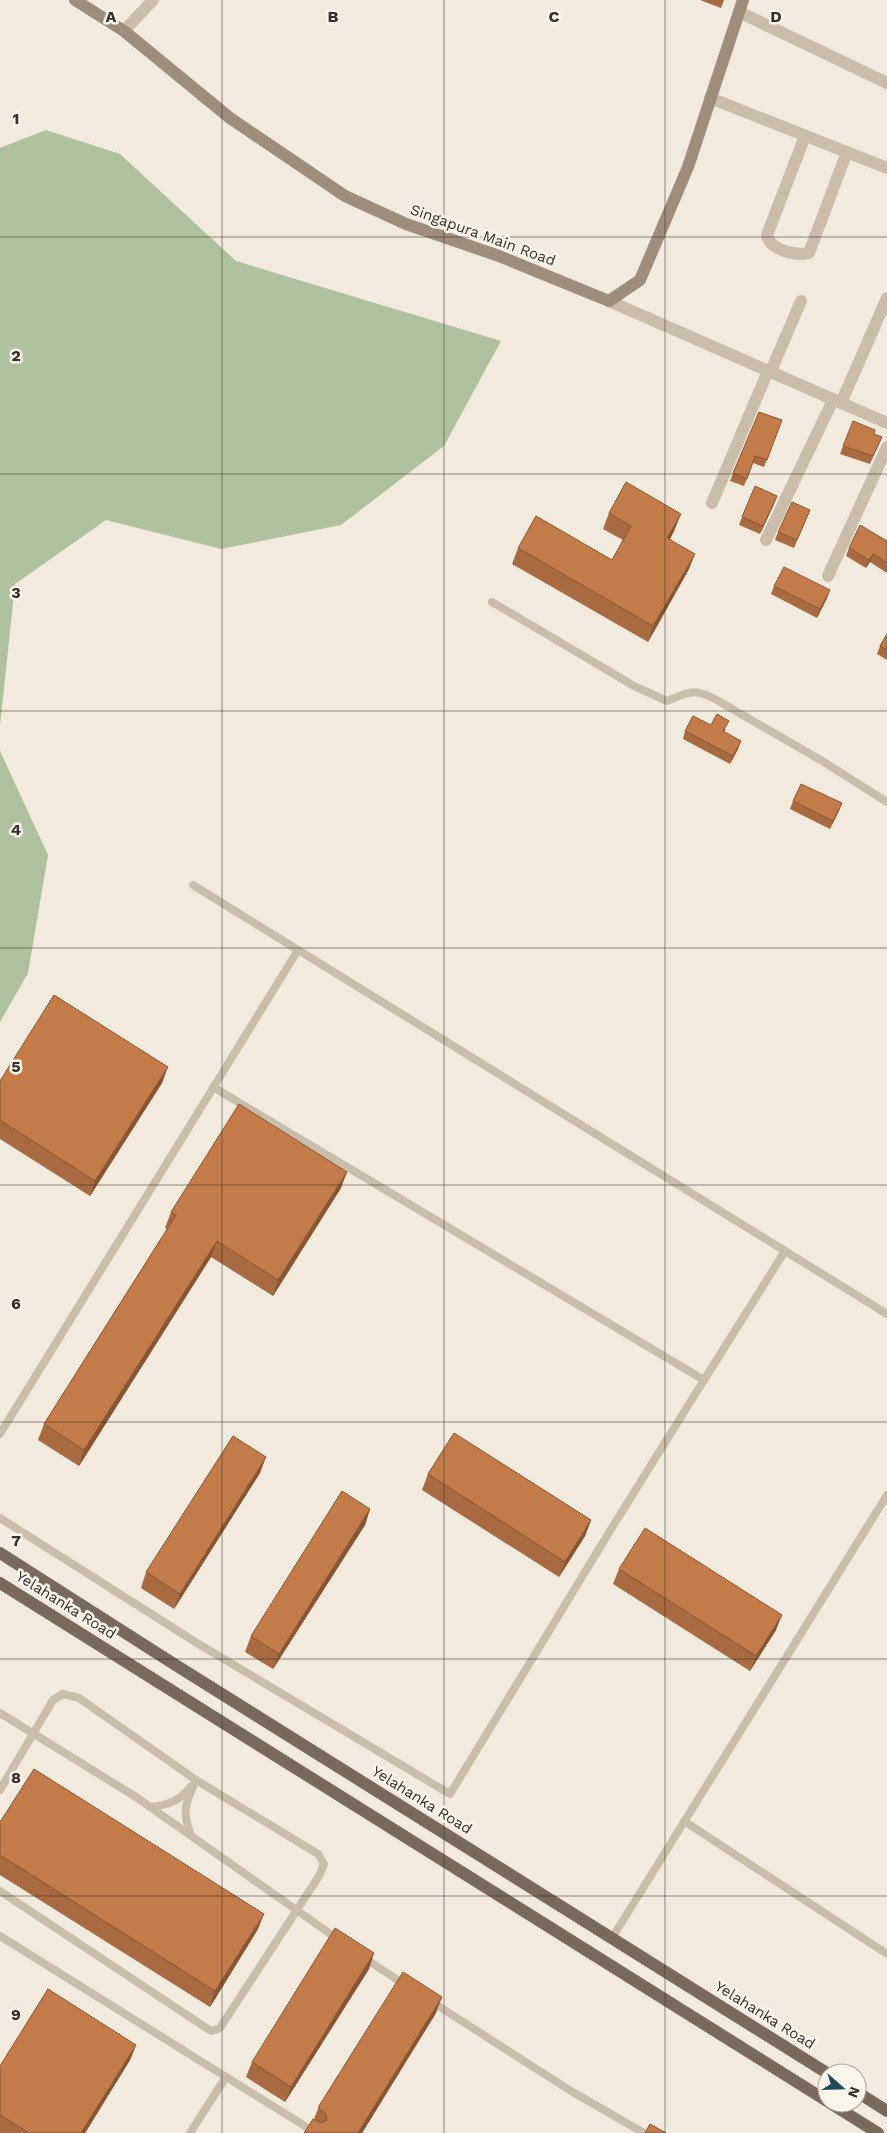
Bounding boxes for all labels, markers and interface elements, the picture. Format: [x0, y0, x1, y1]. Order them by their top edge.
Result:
text: A [106, 7, 117, 26]
text: B [328, 7, 339, 26]
text: C [549, 7, 560, 26]
text: D [770, 7, 782, 26]
text: 1 [13, 109, 19, 128]
street label: Singapura Main Road [408, 200, 558, 270]
text: 2 [11, 346, 21, 365]
text: 3 [11, 583, 21, 602]
text: 4 [11, 820, 21, 839]
text: 5 [11, 1057, 21, 1076]
text: 6 [11, 1294, 21, 1313]
text: 7 [11, 1531, 21, 1550]
street label: Yelahanka Road [13, 1567, 119, 1643]
street label: Yelahanka Road [369, 1762, 475, 1838]
text: 8 [11, 1768, 21, 1787]
street label: Yelahanka Road [712, 1977, 818, 2053]
text: 9 [11, 2005, 21, 2024]
north arrow [817, 2063, 867, 2113]
text: N [845, 2085, 864, 2100]

